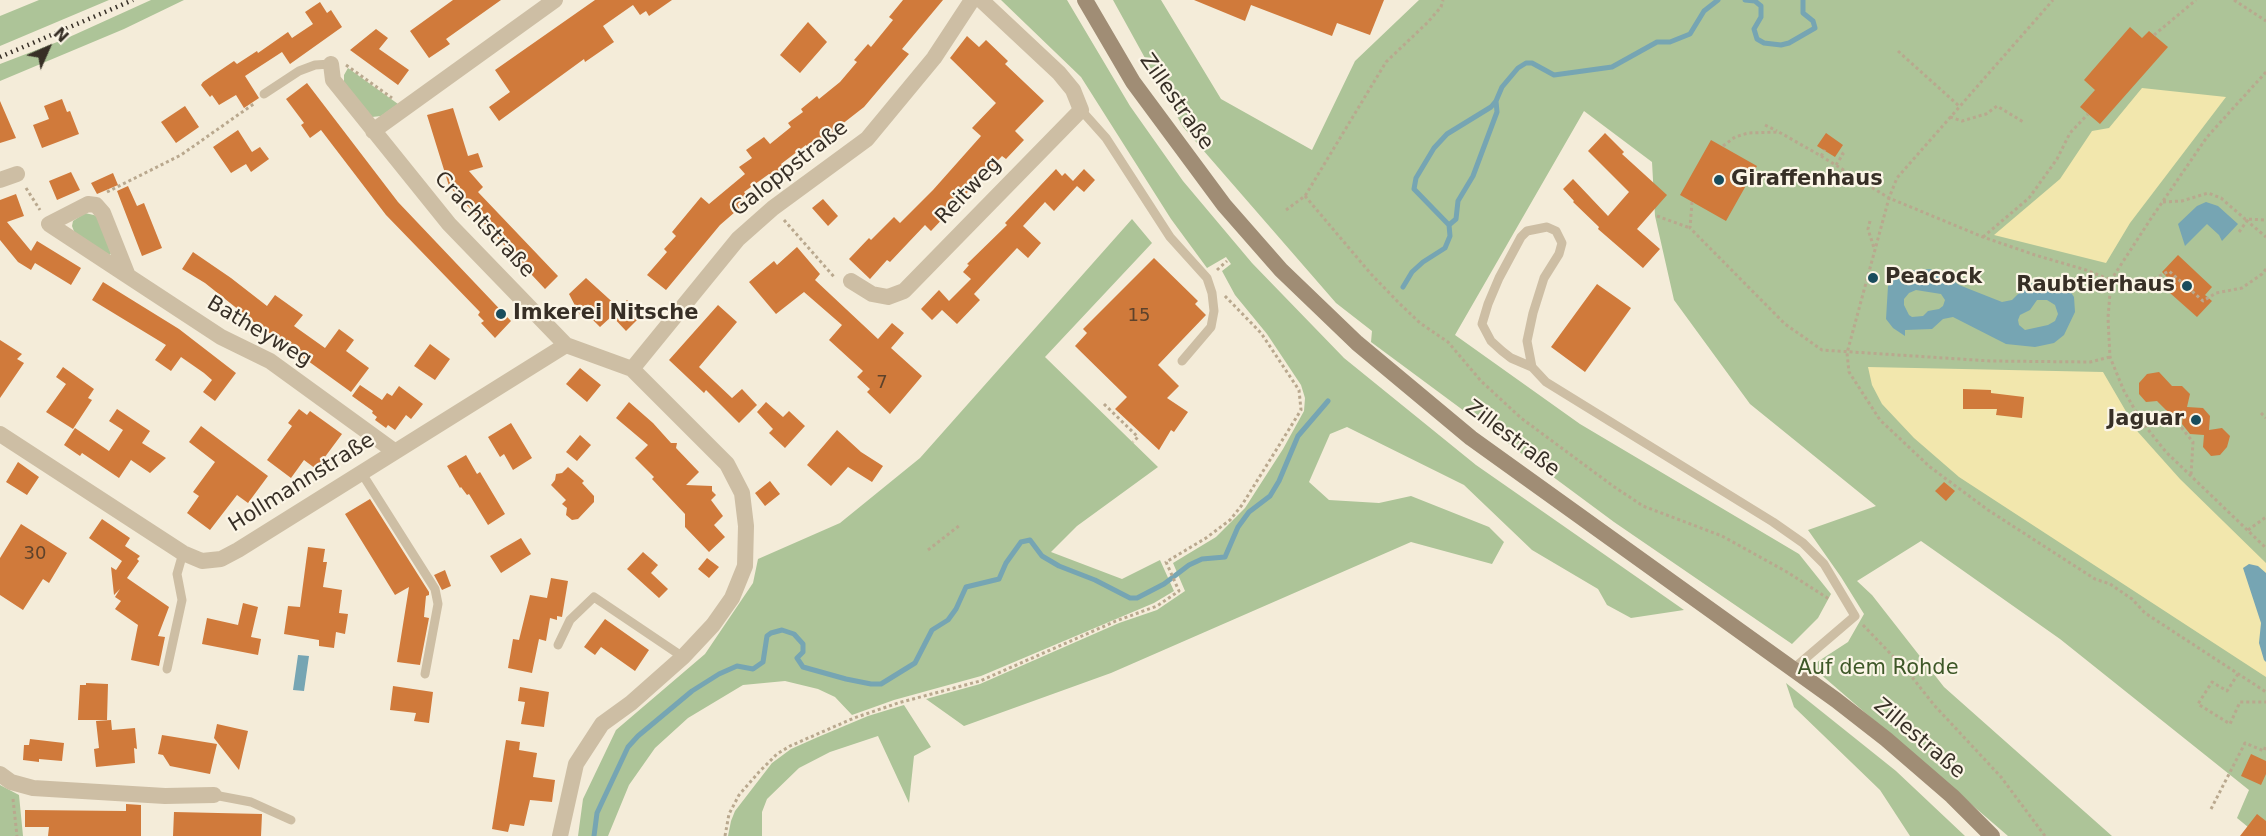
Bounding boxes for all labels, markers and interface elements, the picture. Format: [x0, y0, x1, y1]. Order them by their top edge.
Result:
north arrow [18, 18, 78, 78]
text: N [50, 23, 73, 46]
street label: Zillestraße [1134, 49, 1218, 155]
street label: Galoppstraße [727, 116, 853, 222]
street label: Reitweg [931, 152, 1007, 230]
street label: Crachtstraße [428, 167, 540, 283]
place label: Giraffenhaus [1731, 167, 1883, 193]
marker: Giraffenhaus [1712, 173, 1726, 187]
place label: Peacock [1885, 265, 1982, 291]
marker: Peacock [1866, 271, 1880, 285]
place label: Raubtierhaus [2016, 273, 2175, 299]
marker: Raubtierhaus [2180, 279, 2194, 293]
street label: Batheyweg [202, 291, 316, 373]
place label: Imkerei Nitsche [513, 301, 698, 327]
house number: 15 [1128, 305, 1150, 327]
marker: Imkerei Nitsche [494, 307, 508, 321]
house number: 7 [876, 372, 888, 394]
street label: Zillestraße [1460, 395, 1564, 483]
place label: Jaguar [2108, 407, 2184, 433]
marker: Jaguar [2189, 413, 2203, 427]
street label: Hollmannstraße [224, 428, 380, 538]
house number: 30 [24, 543, 46, 565]
park label: Auf dem Rohde [1797, 656, 1959, 682]
street label: Zillestraße [1868, 693, 1970, 785]

